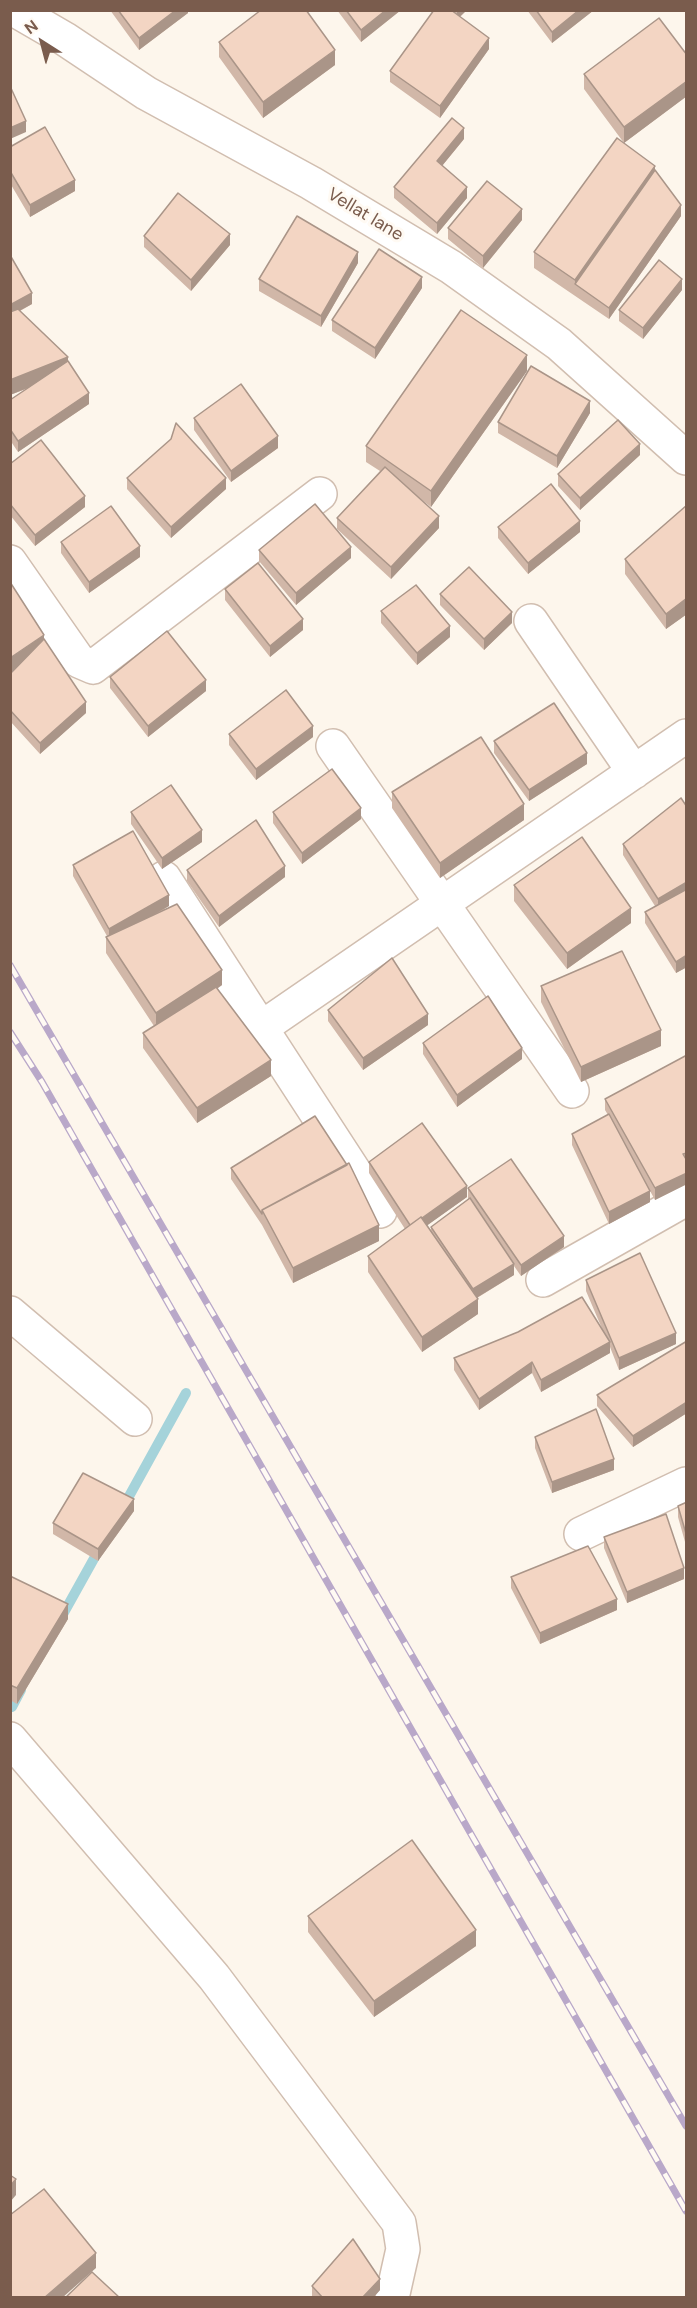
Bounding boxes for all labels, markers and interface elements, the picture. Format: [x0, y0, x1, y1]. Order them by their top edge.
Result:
north arrow [12, 12, 72, 72]
text: N [20, 15, 42, 39]
street label: Vellat lane [323, 184, 407, 246]

